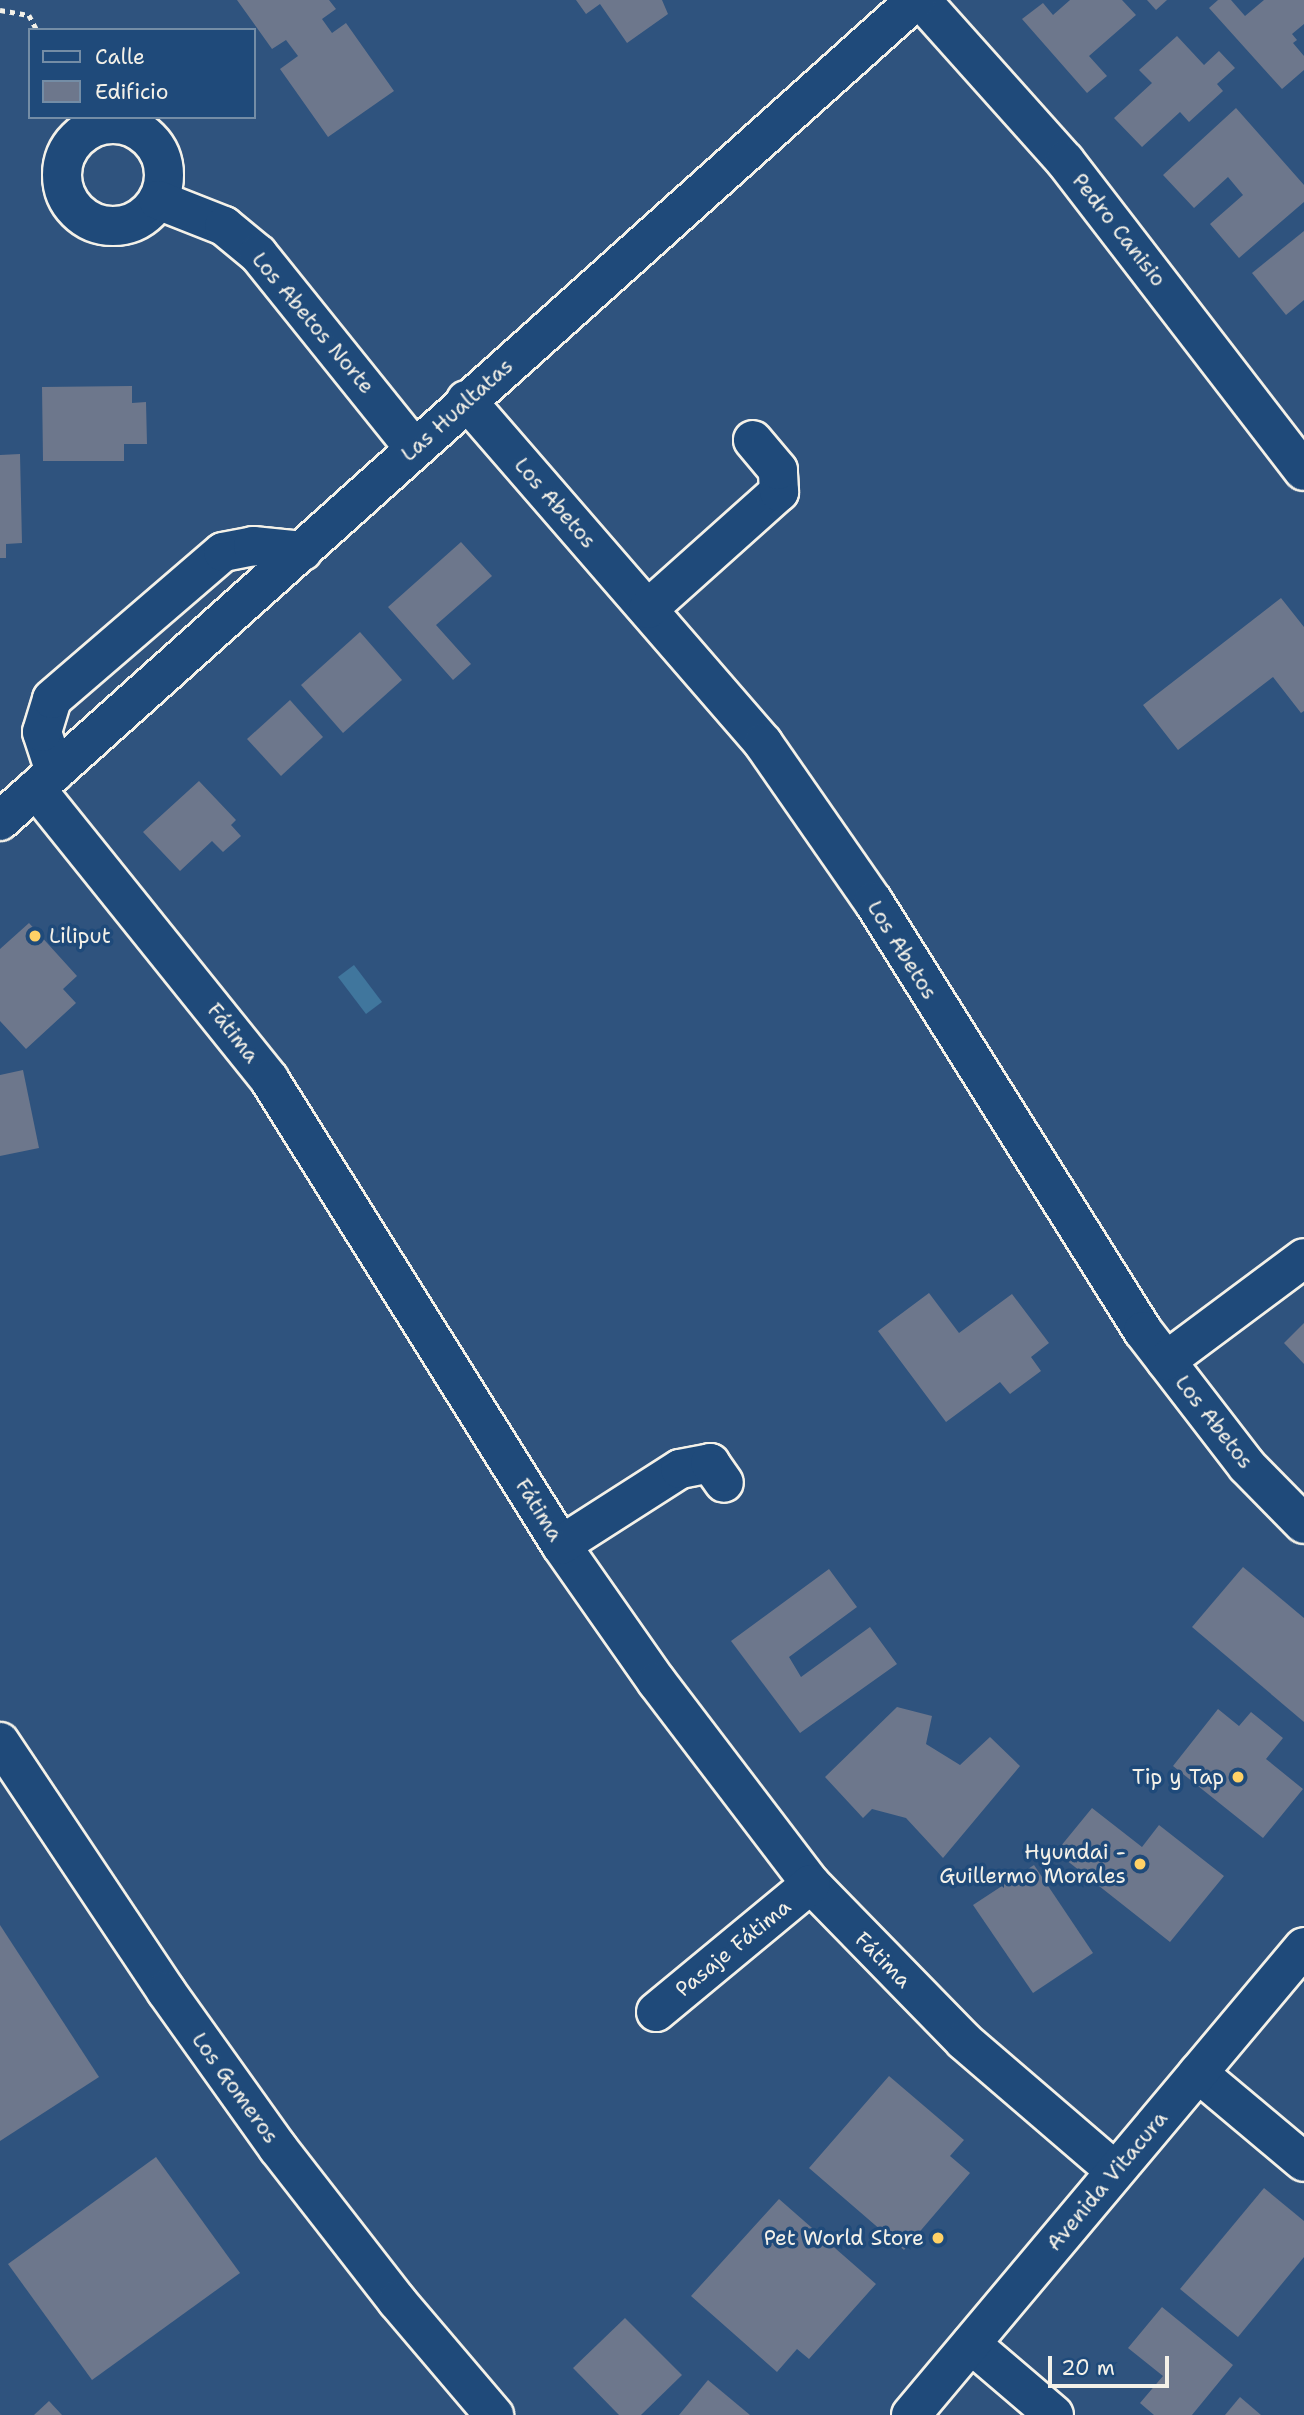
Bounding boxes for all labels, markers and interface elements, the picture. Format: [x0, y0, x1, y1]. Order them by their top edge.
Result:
legend [28, 28, 256, 119]
text: Calle [95, 43, 145, 71]
text: Edificio [95, 78, 168, 106]
street label: Pedro Canisio [1067, 168, 1171, 292]
street label: Los Abetos Norte [247, 247, 379, 399]
street label: Las Hualtatas [396, 353, 518, 467]
street label: Los Abetos [509, 453, 601, 553]
street label: Los Abetos [862, 896, 942, 1004]
place label: Liliput [49, 923, 111, 949]
marker: Liliput [27, 928, 43, 944]
street label: Fátima [202, 998, 264, 1068]
street label: Los Abetos [1170, 1370, 1258, 1474]
street label: Fátima [510, 1474, 568, 1546]
place label: Tip y Tap [1132, 1764, 1224, 1790]
marker: Tip y Tap [1230, 1769, 1246, 1785]
place label: Hyundai - Guillermo Morales [939, 1839, 1126, 1889]
marker: Hyundai - Guillermo Morales [1132, 1856, 1148, 1872]
street label: Pasaje Fátima [670, 1894, 796, 2002]
street label: Fátima [850, 1927, 916, 1993]
street label: Los Gomeros [186, 2028, 284, 2148]
street label: Avenida Vitacura [1041, 2106, 1173, 2256]
place label: Pet World Store [764, 2225, 924, 2251]
marker: Pet World Store [930, 2230, 946, 2246]
scale bar [1052, 2342, 1173, 2386]
text: 20 m [1061, 2354, 1115, 2382]

